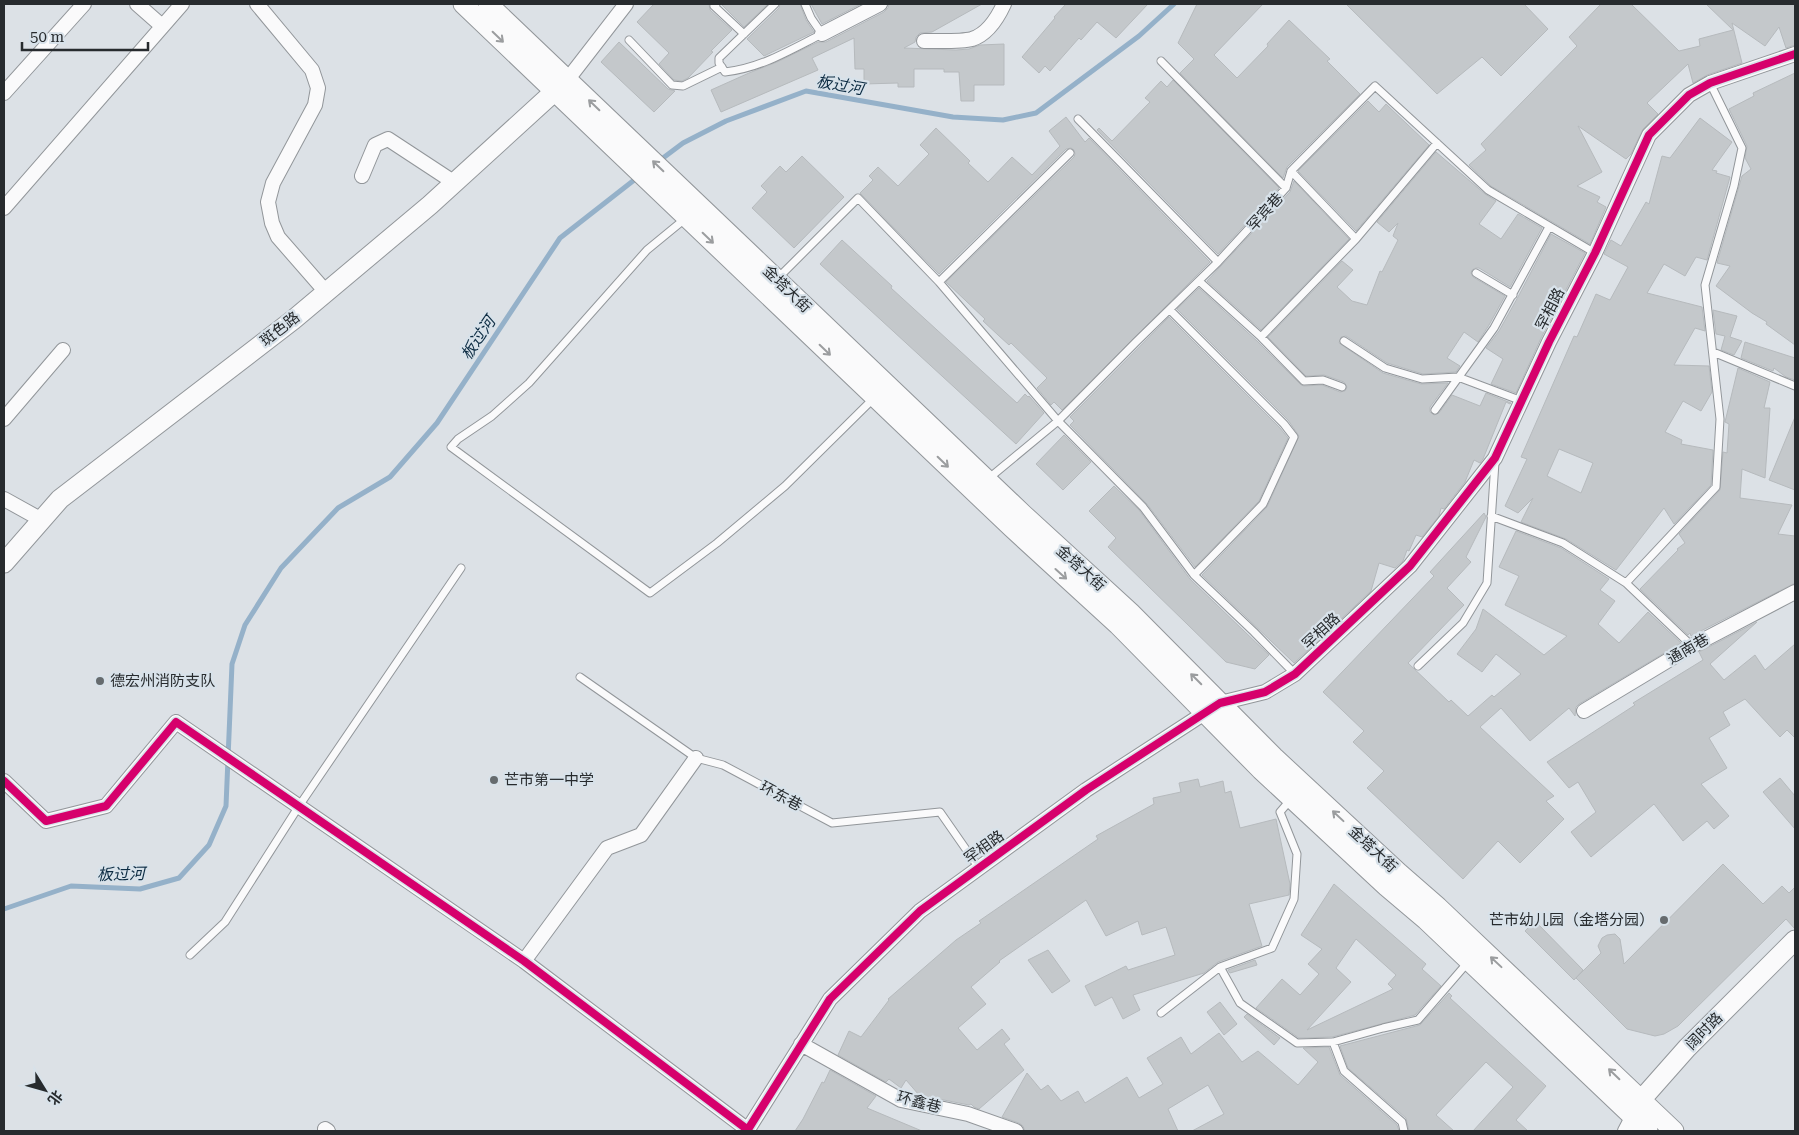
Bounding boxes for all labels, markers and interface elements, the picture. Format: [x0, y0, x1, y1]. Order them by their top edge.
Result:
scale bar [22, 20, 149, 52]
text: 50 m [30, 28, 65, 46]
one-way arrow [492, 31, 504, 43]
water label: 板过河 [815, 71, 868, 99]
one-way arrow [588, 99, 601, 111]
one-way arrow [651, 160, 664, 172]
street label: 罕宾巷 [1243, 189, 1287, 235]
one-way arrow [701, 232, 714, 244]
street label: 金塔大街 [759, 262, 815, 316]
street label: 罕相路 [1532, 285, 1568, 333]
street label: 斑色路 [257, 308, 303, 350]
water label: 板过河 [457, 310, 501, 363]
one-way arrow [819, 344, 832, 356]
one-way arrow [936, 456, 949, 468]
street label: 金塔大街 [1053, 541, 1109, 595]
one-way arrow [1055, 568, 1068, 580]
street label: 罕相路 [1298, 609, 1344, 653]
street label: 通南巷 [1664, 630, 1712, 668]
place label: 德宏州消防支队 [110, 672, 215, 690]
one-way arrow [1190, 673, 1202, 685]
marker: 德宏州消防支队 [94, 675, 106, 687]
place label: 芒市第一中学 [504, 771, 594, 789]
marker: 芒市第一中学 [488, 774, 500, 786]
street label: 环东巷 [757, 777, 805, 815]
one-way arrow [1331, 810, 1344, 822]
street label: 金塔大街 [1345, 822, 1401, 876]
street label: 罕相路 [961, 826, 1007, 868]
water label: 板过河 [97, 864, 148, 884]
place label: 芒市幼儿园（金塔分园） [1489, 911, 1654, 929]
marker: 芒市幼儿园（金塔分园） [1658, 914, 1670, 926]
one-way arrow [1490, 956, 1502, 968]
street label: 阔时路 [1682, 1009, 1726, 1053]
north arrow [20, 1065, 70, 1115]
one-way arrow [1607, 1068, 1620, 1080]
text: 北 [45, 1087, 66, 1108]
street label: 环鑫巷 [895, 1087, 943, 1117]

